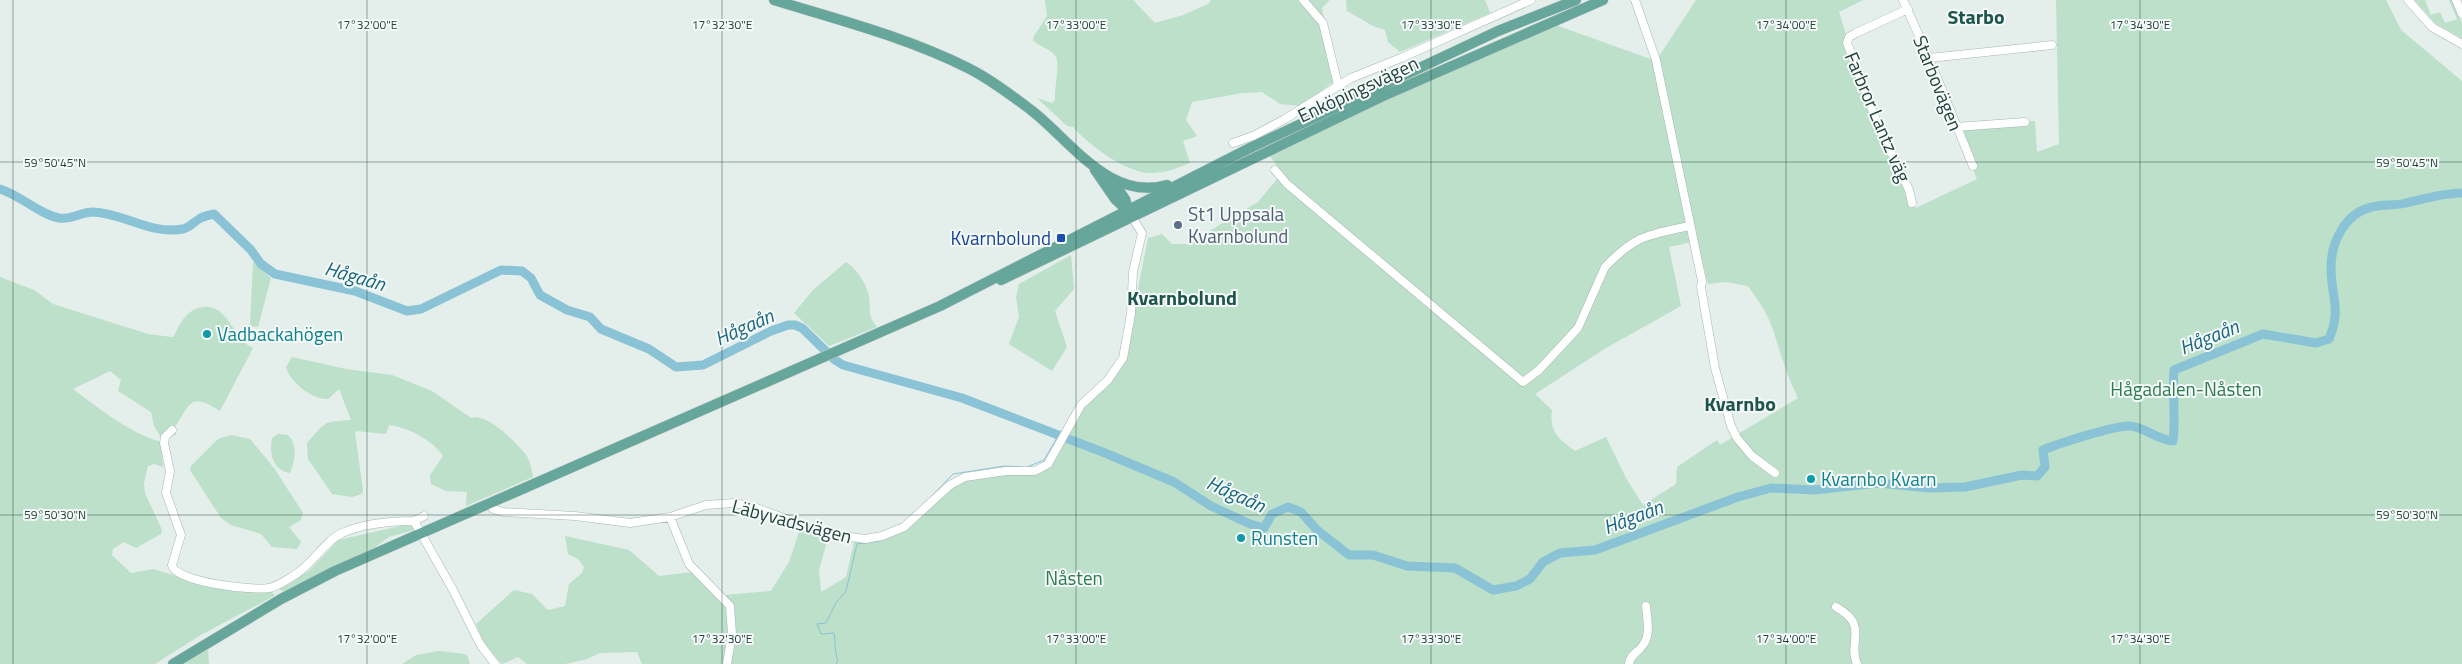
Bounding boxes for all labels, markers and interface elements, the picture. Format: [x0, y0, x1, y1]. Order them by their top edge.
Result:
district label: Starbo [1947, 1, 2005, 32]
text: 17°32'00"E [337, 15, 398, 34]
text: 17°32'30"E [692, 15, 753, 34]
text: 17°33'00"E [1046, 15, 1107, 34]
text: 17°33'30"E [1401, 15, 1462, 34]
text: 17°34'00"E [1756, 15, 1817, 34]
text: 17°34'30"E [2110, 15, 2171, 34]
street label: Starbovägen [1906, 31, 1971, 135]
street label: Farbror Lantz väg [1838, 47, 1919, 187]
street label: Enköpingsvägen [1293, 48, 1423, 129]
text: 59°50'45"N [24, 153, 86, 172]
text: 59°50'45"N [2376, 153, 2438, 172]
place label: St1 Uppsala Kvarnbolund [1188, 199, 1288, 250]
marker: St1 Uppsala Kvarnbolund [1172, 219, 1184, 231]
place label: Kvarnbolund [951, 223, 1051, 252]
marker: Kvarnbolund [1055, 232, 1067, 244]
water label: Hågaån [321, 252, 390, 299]
district label: Kvarnbolund [1127, 282, 1237, 313]
water label: Hågaån [709, 299, 779, 353]
water label: Hågaån [2174, 310, 2244, 362]
place label: Vadbackahögen [217, 319, 343, 348]
marker: Vadbackahögen [201, 328, 213, 340]
park label: Hågadalen-Nåsten [2110, 374, 2262, 403]
district label: Kvarnbo [1704, 388, 1776, 419]
place label: Kvarnbo Kvarn [1821, 464, 1936, 493]
water label: Hågaån [1202, 467, 1272, 521]
marker: Kvarnbo Kvarn [1805, 473, 1817, 485]
street label: Läbyvadsvägen [729, 491, 855, 550]
water label: Hågaån [1598, 491, 1668, 542]
text: 59°50'30"N [24, 505, 86, 524]
text: 59°50'30"N [2376, 505, 2438, 524]
place label: Runsten [1251, 523, 1318, 552]
marker: Runsten [1235, 532, 1247, 544]
park label: Nåsten [1045, 563, 1103, 592]
text: 17°32'00"E [337, 629, 398, 648]
text: 17°32'30"E [692, 629, 753, 648]
text: 17°33'00"E [1046, 629, 1107, 648]
text: 17°33'30"E [1401, 629, 1462, 648]
text: 17°34'00"E [1756, 629, 1817, 648]
text: 17°34'30"E [2110, 629, 2171, 648]

